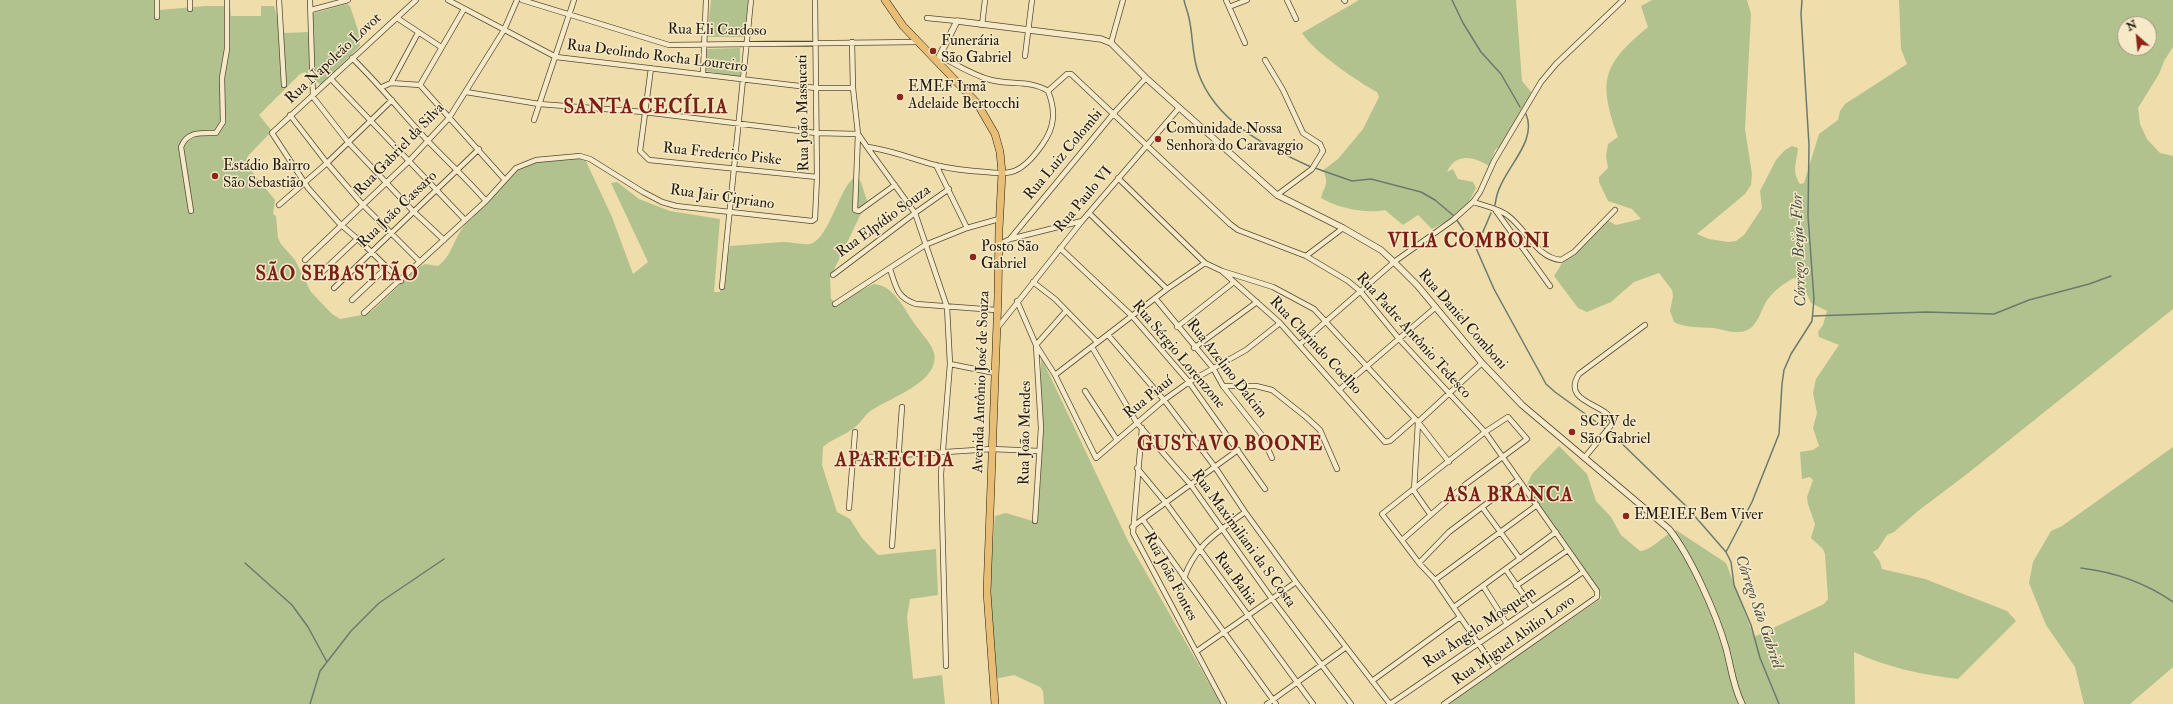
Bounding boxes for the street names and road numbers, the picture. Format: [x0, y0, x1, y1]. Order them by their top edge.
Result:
street label: Rua Napoleão Lovot [282, 10, 386, 108]
street label: Rua Eli Cardoso [667, 21, 767, 41]
street label: Rua Deolindo Rocha Loureiro [566, 37, 748, 77]
street label: Rua João Massucati [794, 54, 814, 172]
street label: Rua Gabriel da Silva [351, 100, 449, 200]
street label: Rua Luiz Colombi [1021, 106, 1107, 204]
street label: Rua Frederico Piske [662, 140, 782, 170]
street label: Rua Paulo VI [1051, 163, 1117, 237]
street label: Rua João Cassaro [355, 168, 441, 252]
street label: Rua Jair Cipriano [669, 182, 775, 214]
street label: Rua Elpídio Souza [833, 182, 935, 262]
street label: Rua Daniel Comboni [1414, 266, 1510, 374]
street label: Rua Padre Antônio Tedesco [1352, 269, 1474, 403]
street label: Avenida Antônio José de Souza [970, 290, 994, 474]
street label: Rua Clarindo Coelho [1265, 293, 1365, 399]
street label: Rua Sérgio Lorenzone [1128, 297, 1228, 413]
street label: Rua Azelino Dalcim [1182, 316, 1270, 422]
street label: Rua Piauí [1121, 373, 1177, 423]
street label: Rua João Mendes [1016, 381, 1036, 485]
street label: Rua Maximiliani da S Costa [1187, 467, 1299, 611]
street label: Rua João Fontes [1139, 530, 1201, 624]
street label: Rua Bahia [1210, 549, 1260, 609]
street label: Rua Ângelo Mosquem [1420, 583, 1540, 673]
street label: Rua Miguel Abilio Lovo [1449, 592, 1579, 690]

